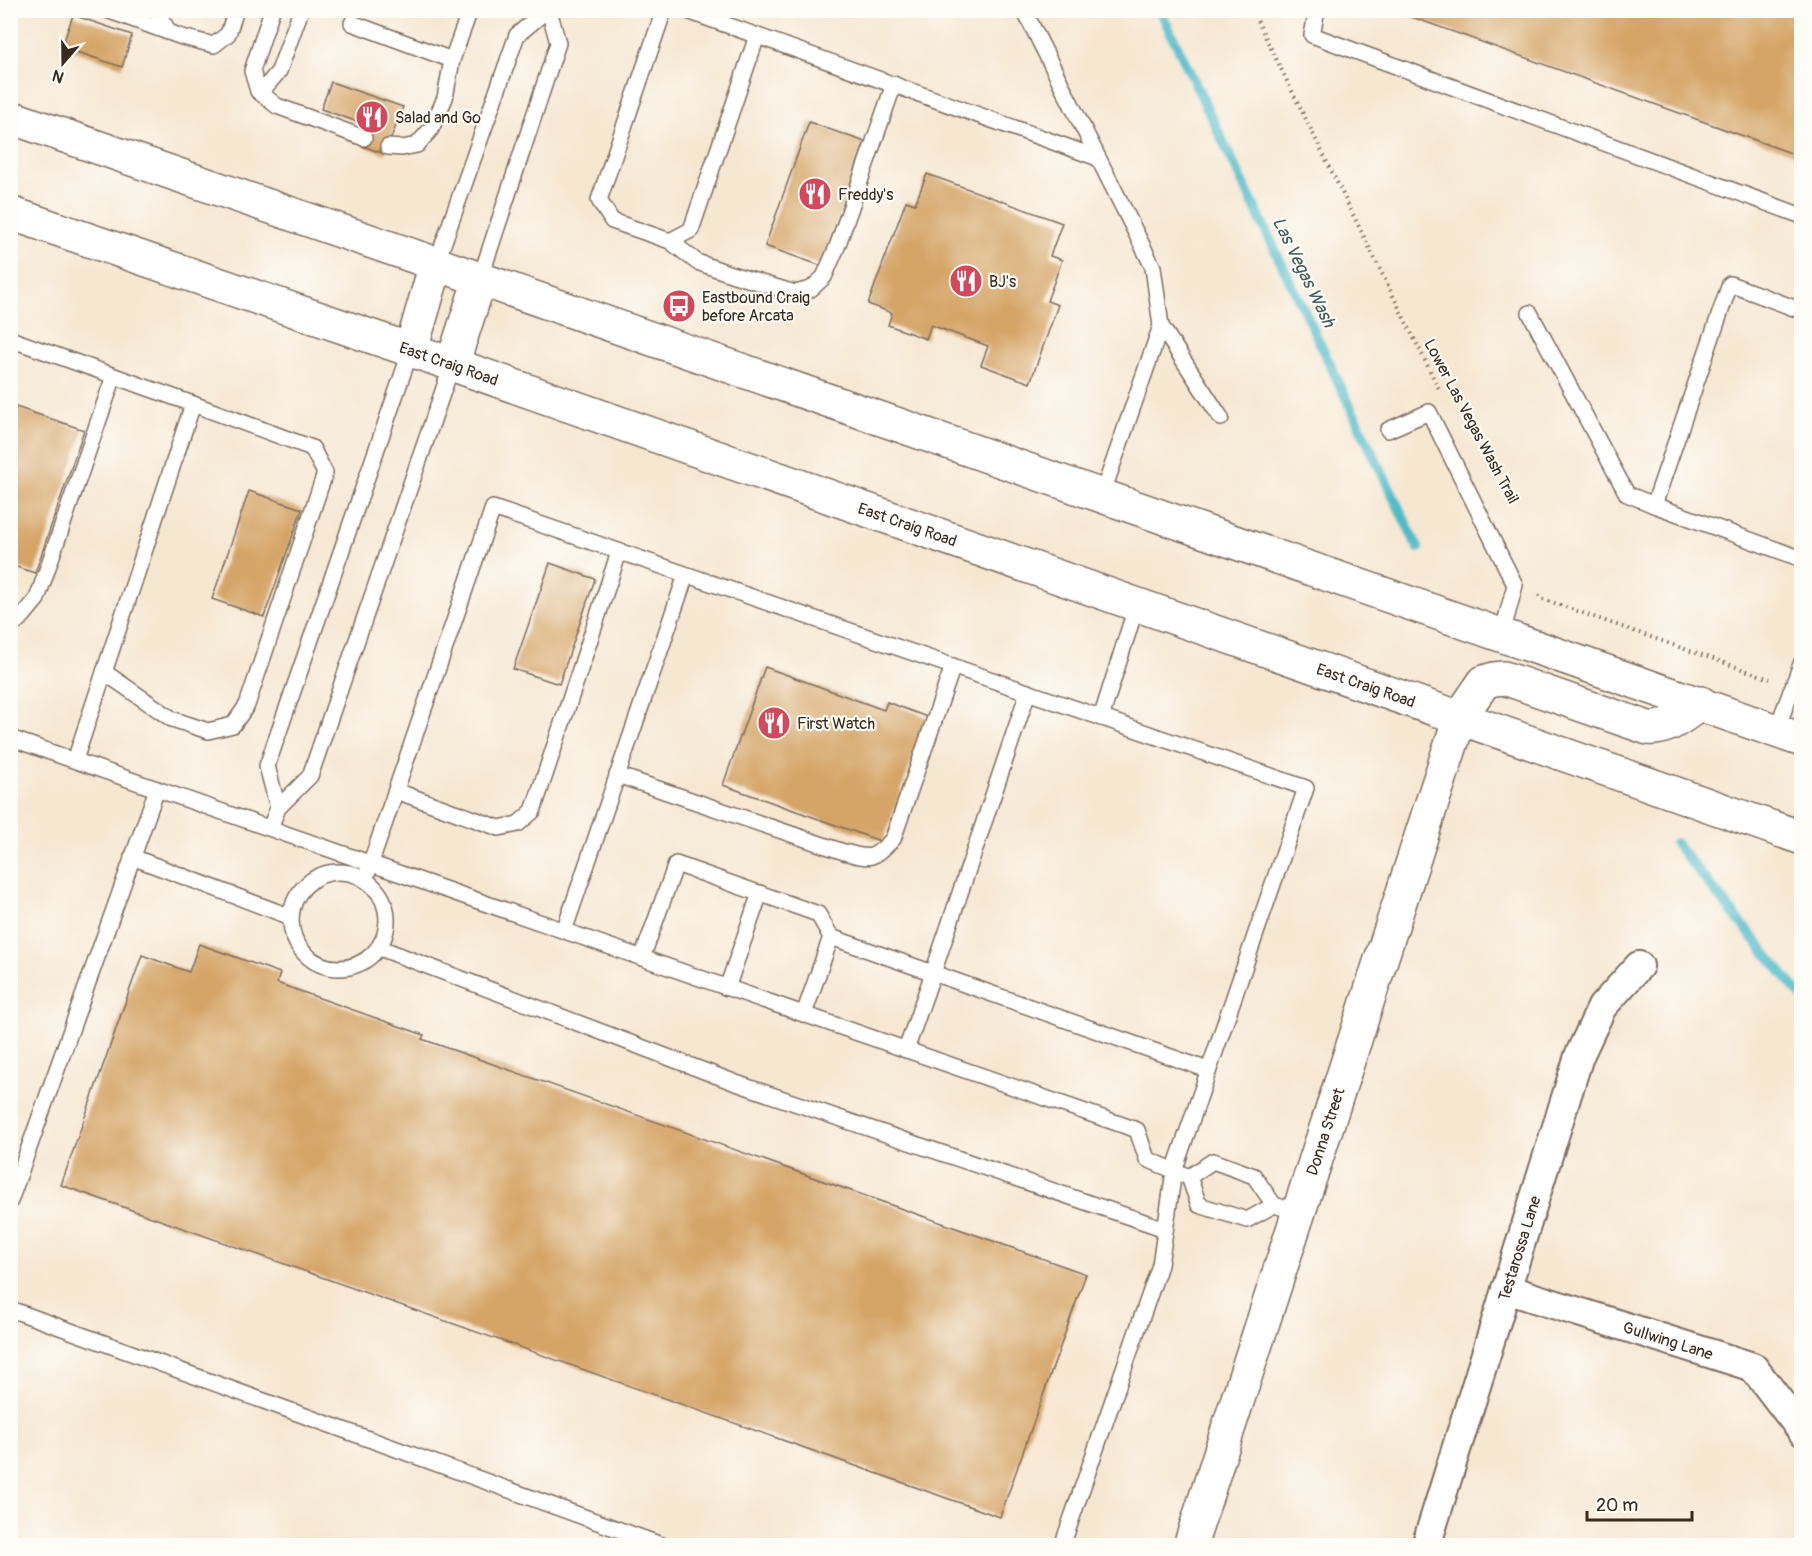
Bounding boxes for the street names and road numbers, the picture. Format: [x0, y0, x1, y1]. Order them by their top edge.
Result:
street label: Lower Las Vegas Wash Trail [1419, 336, 1523, 507]
street label: East Craig Road [397, 338, 501, 391]
street label: East Craig Road [855, 499, 959, 552]
street label: East Craig Road [1314, 659, 1418, 713]
street label: Donna Street [1302, 1085, 1350, 1178]
street label: Testarossa Lane [1494, 1193, 1546, 1304]
street label: Gullwing Lane [1620, 1318, 1715, 1365]

